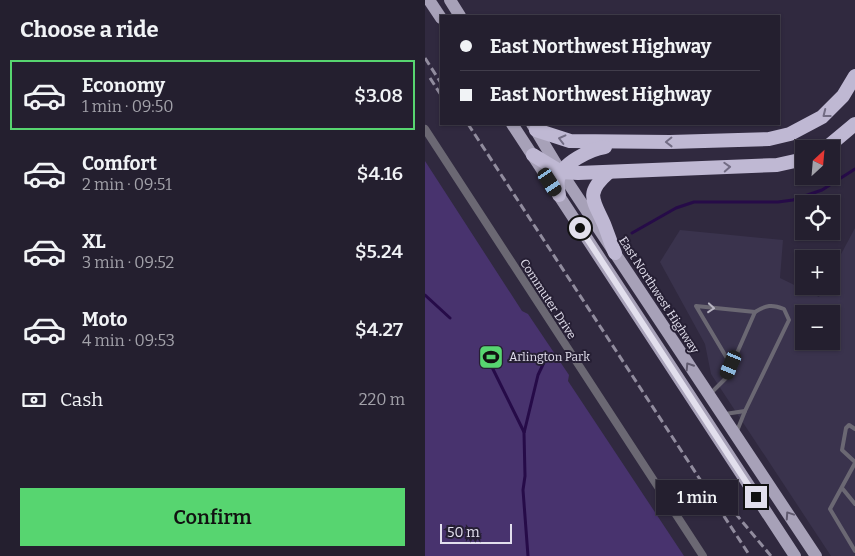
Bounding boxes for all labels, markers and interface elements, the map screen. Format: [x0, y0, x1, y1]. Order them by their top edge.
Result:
text: Choose a ride [20, 16, 159, 43]
text: East Northwest Highway [490, 35, 711, 58]
icon: car [22, 73, 67, 118]
text: Economy [82, 74, 165, 97]
text: East Northwest Highway [490, 83, 711, 106]
text: $3.08 [354, 84, 403, 107]
text: 1 min · 09:50 [82, 97, 173, 116]
one-way arrow [822, 108, 831, 117]
one-way arrow [559, 134, 567, 144]
one-way arrow [665, 137, 672, 147]
north arrow [795, 140, 840, 185]
map controls [795, 140, 840, 350]
icon: car [22, 151, 67, 196]
text: Comfort [82, 152, 157, 175]
text: $4.16 [357, 162, 403, 185]
one-way arrow [723, 162, 731, 173]
car [535, 165, 564, 199]
text: 2 min · 09:51 [82, 175, 172, 194]
button: locate [795, 195, 840, 240]
route start [569, 217, 591, 239]
icon: car [22, 229, 67, 274]
text: XL [82, 230, 106, 253]
street label: East Northwest Highway [616, 234, 702, 357]
text: $5.24 [355, 240, 403, 263]
button: + [795, 250, 840, 295]
text: 3 min · 09:52 [82, 253, 174, 272]
street label: Commuter Drive [517, 256, 579, 342]
one-way arrow [707, 302, 715, 313]
button: − [795, 305, 840, 350]
icon: car [22, 307, 67, 352]
text: Moto [82, 308, 128, 331]
text: $4.27 [355, 318, 403, 341]
text: 4 min · 09:53 [82, 331, 175, 350]
sports icon: Arlington Park [478, 344, 504, 370]
car [718, 348, 743, 382]
place label: Arlington Park [509, 350, 590, 364]
one-way arrow [686, 362, 695, 371]
icon: cash [20, 386, 48, 414]
text: Cash [60, 388, 103, 411]
text: 220 m [359, 390, 405, 409]
callout: 1 min [656, 480, 739, 514]
route end [745, 486, 767, 508]
button: Confirm [20, 488, 405, 546]
text: 1 min [677, 488, 717, 507]
one-way arrow [786, 512, 795, 521]
scale bar [440, 521, 513, 544]
text: 50 m [447, 524, 480, 541]

